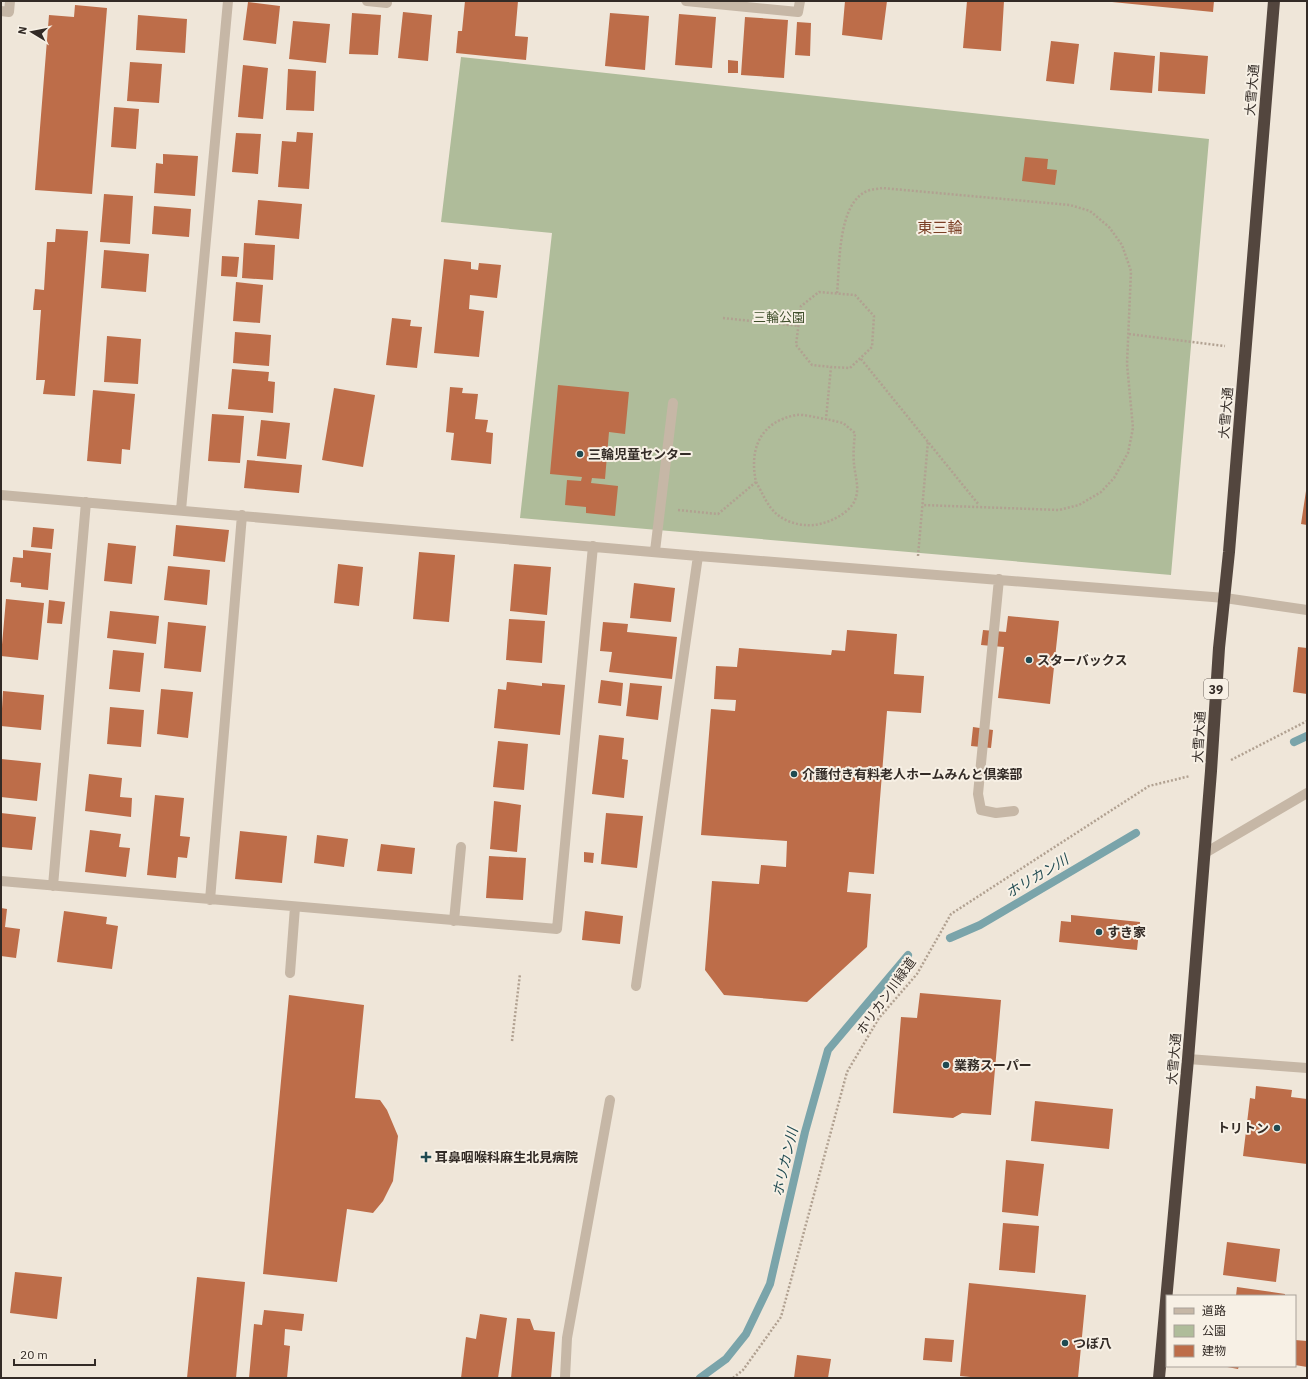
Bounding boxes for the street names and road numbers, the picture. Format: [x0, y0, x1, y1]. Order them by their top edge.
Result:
street label: 大雪大通 [1241, 63, 1263, 117]
street label: 大雪大通 [1215, 386, 1237, 440]
road number: 39 [1204, 679, 1228, 699]
street label: 大雪大通 [1189, 711, 1209, 763]
street label: ホリカン川緑道 [852, 954, 920, 1038]
street label: 大雪大通 [1163, 1032, 1185, 1086]

